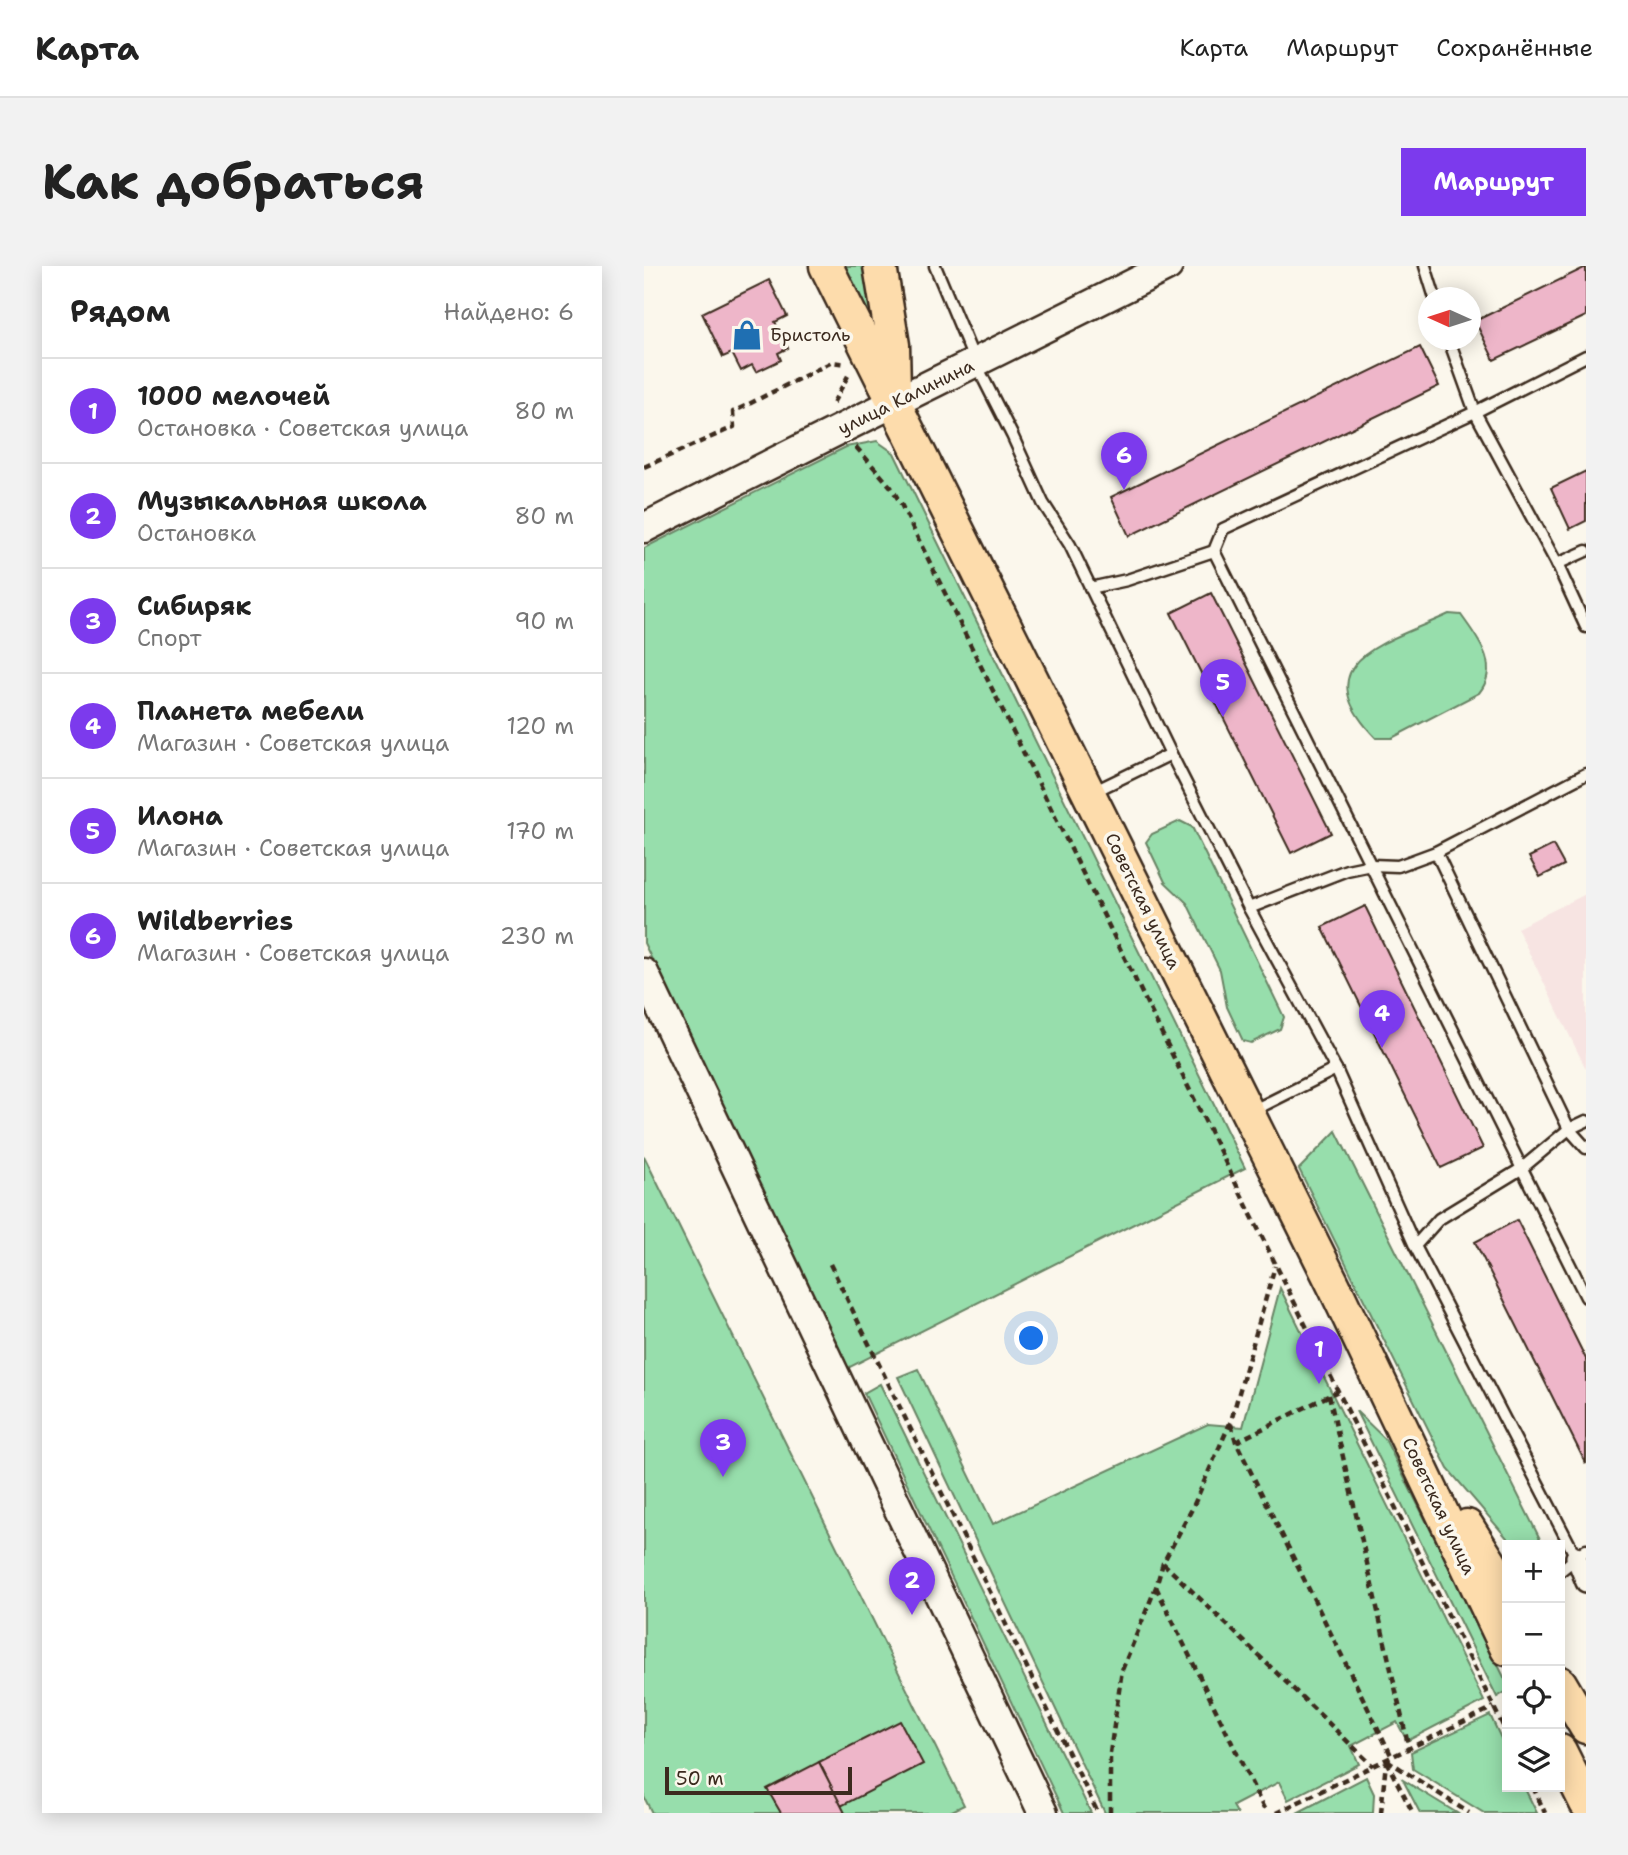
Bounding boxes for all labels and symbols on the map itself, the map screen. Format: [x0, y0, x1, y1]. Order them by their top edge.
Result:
north arrow [1418, 287, 1481, 350]
shop icon: Бристоль [730, 318, 764, 352]
place label: Бристоль [770, 323, 851, 347]
street label: улица Калинина [834, 354, 978, 440]
pin: 6 [1101, 432, 1147, 490]
pin: 5 [1200, 659, 1246, 717]
street label: Советская улица [1100, 829, 1186, 973]
pin: 4 [1359, 990, 1405, 1048]
your location [1014, 1321, 1048, 1355]
pin: 1 [1296, 1326, 1342, 1384]
pin: 3 [700, 1419, 746, 1477]
street label: Советская улица [1397, 1433, 1481, 1579]
pin: 2 [889, 1557, 935, 1615]
scale bar [665, 1764, 852, 1796]

